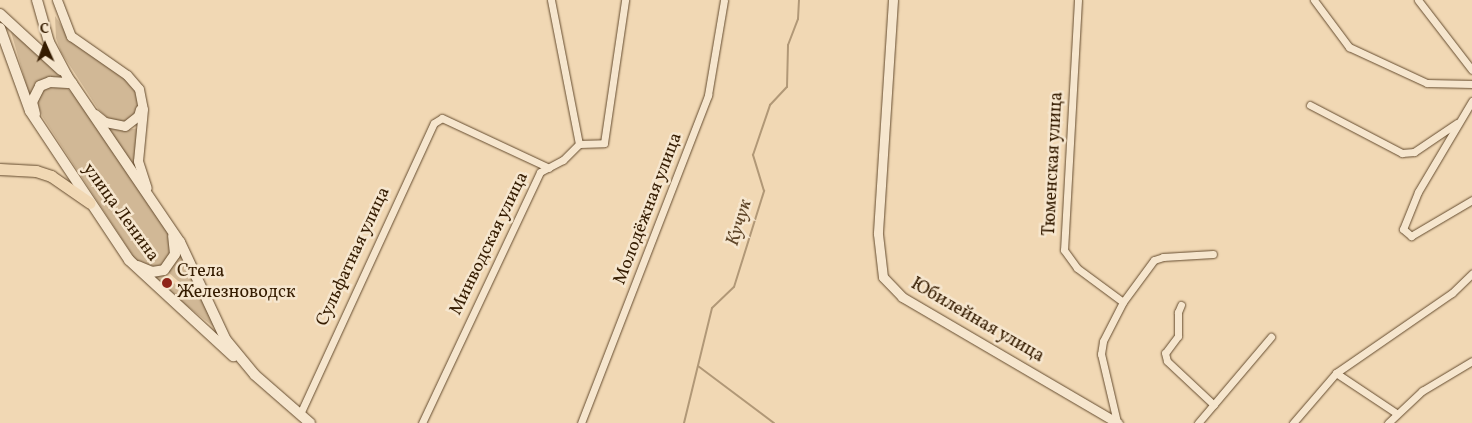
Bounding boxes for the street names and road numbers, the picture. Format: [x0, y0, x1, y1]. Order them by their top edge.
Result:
street label: Тюменская улица [1039, 91, 1069, 237]
street label: Молодёжная улица [610, 130, 688, 288]
street label: улица Ленина [77, 160, 163, 266]
street label: Минводская улица [446, 169, 534, 319]
street label: Сульфатная улица [312, 184, 396, 330]
street label: Юбилейная улица [906, 274, 1048, 368]

